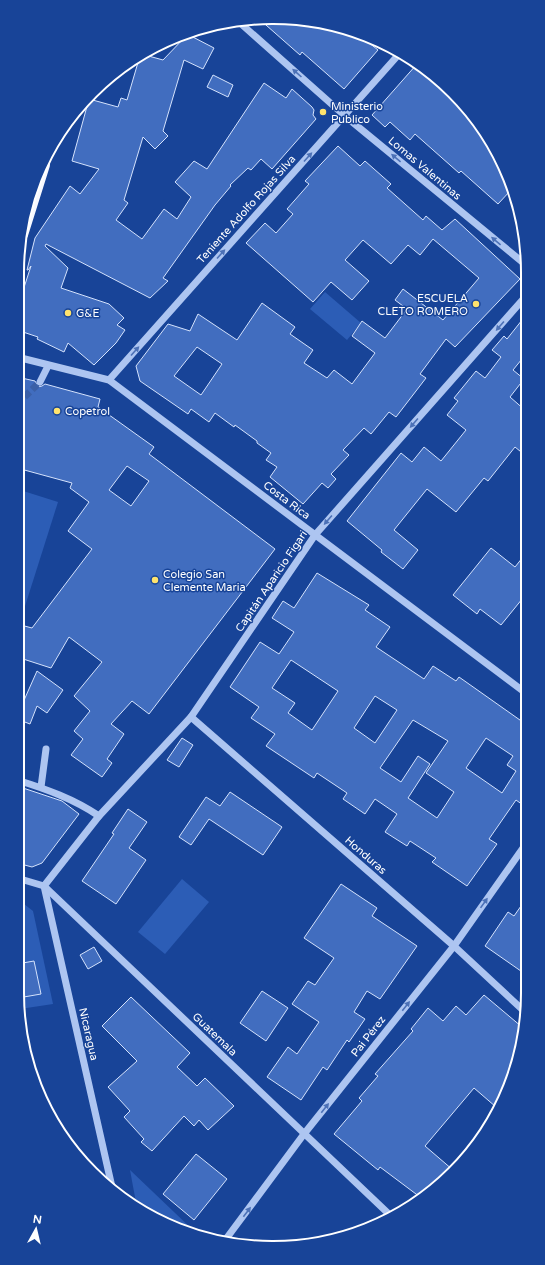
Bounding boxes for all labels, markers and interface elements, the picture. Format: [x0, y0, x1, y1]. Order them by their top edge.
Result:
one-way arrow [291, 69, 302, 78]
place label: Ministerio Publico [331, 100, 383, 126]
marker: Ministerio Publico [318, 107, 328, 117]
street label: Lomas Valentinas [386, 134, 464, 203]
street label: Teniente Adolfo Rojas Silva [194, 152, 298, 266]
one-way arrow [303, 152, 313, 162]
one-way arrow [390, 153, 401, 162]
one-way arrow [490, 236, 501, 245]
one-way arrow [217, 249, 226, 259]
place label: ESCUELA CLETO ROMERO [378, 292, 468, 318]
marker: ESCUELA CLETO ROMERO [471, 299, 481, 309]
place label: G&E [76, 307, 99, 320]
marker: G&E [63, 308, 73, 318]
one-way arrow [496, 320, 505, 331]
one-way arrow [130, 346, 140, 356]
place label: Copetrol [65, 405, 110, 418]
marker: Copetrol [52, 406, 62, 416]
one-way arrow [409, 418, 419, 428]
street label: Costa Rica [261, 479, 313, 522]
one-way arrow [324, 516, 333, 525]
street label: Capitán Aparicio Figari [233, 528, 310, 634]
place label: Colegio San Clemente Maria [163, 568, 246, 594]
marker: Colegio San Clemente Maria [150, 575, 160, 585]
street label: Honduras [342, 834, 389, 877]
one-way arrow [480, 897, 488, 908]
one-way arrow [401, 1001, 410, 1012]
street label: Nicaragua [76, 1006, 101, 1062]
street label: Guatemala [190, 1010, 240, 1059]
street label: Pai Pérez [348, 1013, 389, 1059]
one-way arrow [321, 1103, 329, 1114]
one-way arrow [242, 1206, 251, 1217]
north arrow [16, 1209, 56, 1249]
text: N [32, 1213, 43, 1227]

